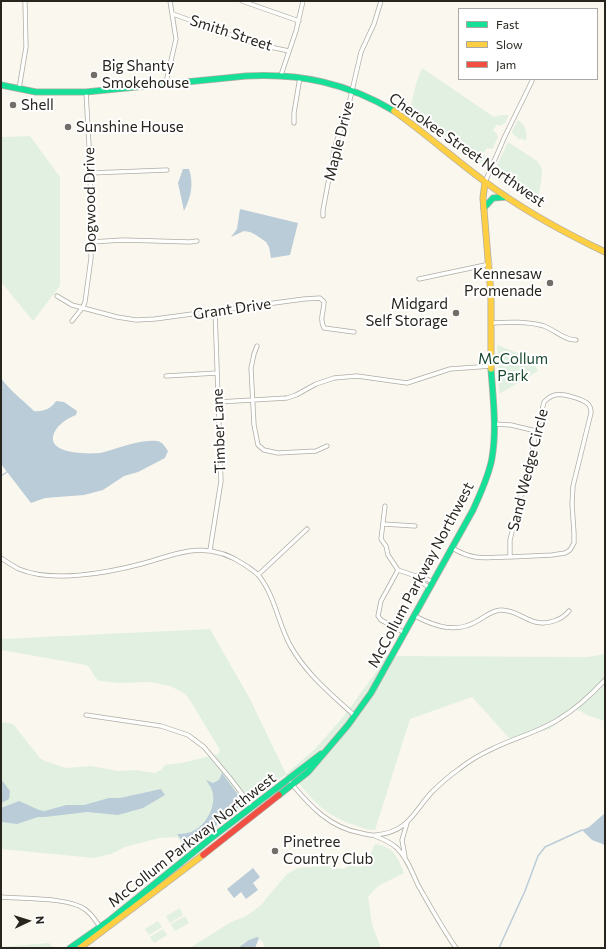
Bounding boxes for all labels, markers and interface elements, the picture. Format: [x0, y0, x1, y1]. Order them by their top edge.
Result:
legend [458, 8, 598, 80]
street label: Smith Street [187, 11, 275, 55]
text: Fast [496, 17, 519, 31]
text: Slow [496, 37, 523, 51]
place label: Big Shanty Smokehouse [102, 57, 189, 92]
text: Jam [496, 57, 516, 71]
marker: Big Shanty Smokehouse [89, 70, 99, 80]
street label: Cherokee Street Northwest [385, 89, 549, 211]
place label: Shell [21, 96, 54, 114]
street label: Maple Drive [320, 99, 358, 183]
marker: Shell [8, 100, 18, 110]
place label: Sunshine House [76, 118, 184, 136]
marker: Sunshine House [63, 122, 73, 132]
street label: Dogwood Drive [80, 147, 100, 253]
place label: Kennesaw Promenade [464, 265, 542, 300]
marker: Kennesaw Promenade [545, 278, 555, 288]
street label: Grant Drive [192, 295, 272, 323]
place label: Midgard Self Storage [365, 295, 448, 330]
marker: Midgard Self Storage [451, 308, 461, 318]
park label: McCollum Park [478, 350, 548, 385]
street label: Timber Lane [209, 388, 229, 474]
street label: Sand Wedge Circle [504, 407, 552, 533]
street label: McCollum Parkway Northwest [364, 479, 478, 671]
street label: McCollum Parkway Northwest [105, 769, 279, 911]
place label: Pinetree Country Club [283, 833, 373, 868]
marker: Pinetree Country Club [270, 846, 280, 856]
north arrow [8, 901, 48, 941]
text: N [34, 916, 47, 925]

